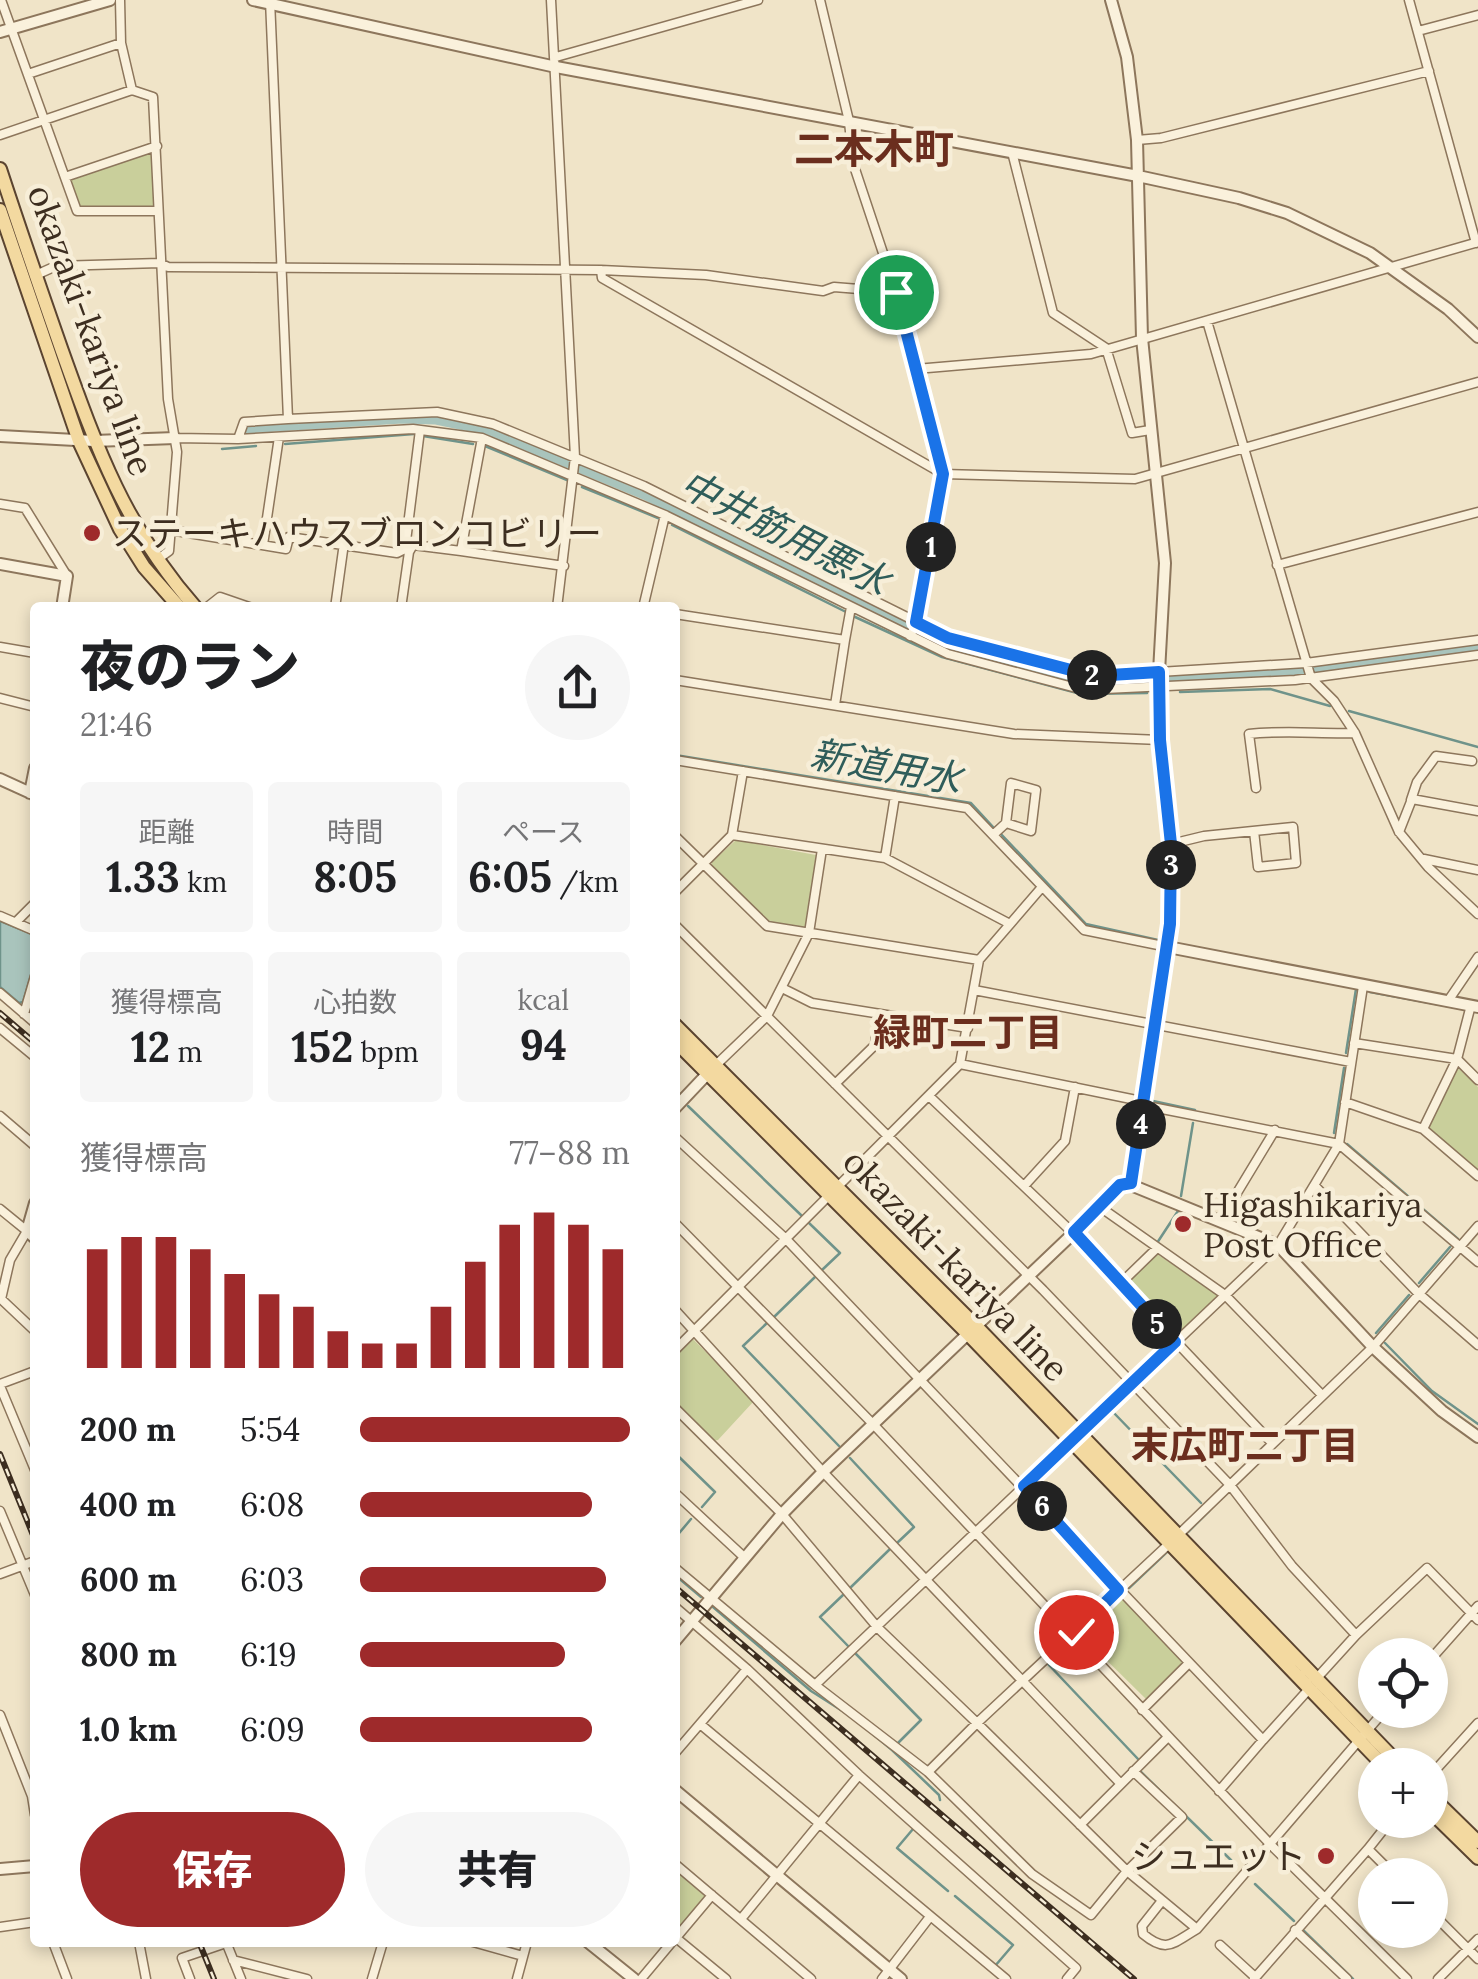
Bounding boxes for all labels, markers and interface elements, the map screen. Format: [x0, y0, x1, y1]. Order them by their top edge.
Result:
district label: 二本木町 [794, 123, 954, 174]
street label: okazaki-kariya line [18, 179, 164, 481]
pin [854, 250, 939, 335]
icon: arrive [869, 265, 924, 320]
water label: 中井筋用悪水 [673, 459, 901, 607]
place label: ステーキハウスブロンコビリー [112, 511, 602, 556]
marker: ステーキハウスブロンコビリー [81, 522, 103, 544]
pin: 1 [906, 522, 956, 572]
text: 1 [925, 529, 937, 565]
text: 夜のラン [80, 631, 300, 701]
button: share [525, 635, 630, 740]
pin: 2 [1067, 650, 1117, 700]
text: 2 [1085, 657, 1099, 693]
text: 21:46 [80, 704, 153, 745]
water label: 新道用水 [807, 729, 969, 804]
text: 距離 [139, 814, 195, 850]
text: 時間 [327, 814, 383, 850]
text: ペース [502, 814, 585, 850]
pin: 3 [1146, 840, 1196, 890]
text: 3 [1163, 847, 1179, 883]
text: 1.33 [106, 850, 180, 904]
text: 8:05 [313, 850, 397, 904]
text: 6:05 [468, 850, 552, 904]
text: km [180, 864, 227, 900]
text: /km [552, 864, 619, 900]
text: kcal [517, 982, 569, 1018]
text: 獲得標高 [111, 984, 223, 1020]
text: 心拍数 [313, 984, 397, 1020]
district label: 緑町二丁目 [873, 1008, 1063, 1056]
text: 94 [520, 1018, 567, 1072]
text: 12 [131, 1020, 170, 1074]
text: 152 [291, 1020, 353, 1074]
text: m [170, 1034, 203, 1070]
text: bpm [353, 1034, 419, 1070]
pin: 4 [1116, 1099, 1166, 1149]
text: 4 [1133, 1106, 1149, 1142]
text: 77–88 m [509, 1132, 630, 1173]
text: 獲得標高 [80, 1137, 208, 1178]
street label: okazaki-kariya line [834, 1139, 1078, 1391]
place label: Higashikariya Post Office [1203, 1182, 1423, 1267]
marker: Higashikariya Post Office [1172, 1213, 1194, 1235]
pin: 5 [1132, 1299, 1182, 1349]
text: 5 [1149, 1306, 1165, 1342]
text: 200 m [80, 1409, 176, 1450]
text: 5:54 [240, 1409, 300, 1450]
district label: 末広町二丁目 [1131, 1421, 1359, 1469]
pin: 6 [1017, 1481, 1067, 1531]
text: 400 m [80, 1484, 176, 1525]
text: 6:08 [240, 1484, 304, 1525]
text: 6 [1034, 1488, 1050, 1524]
text: 600 m [80, 1559, 177, 1600]
text: 6:03 [240, 1559, 304, 1600]
pin [1034, 1590, 1119, 1675]
icon: check [1049, 1605, 1104, 1660]
text: 800 m [80, 1634, 177, 1675]
text: 6:19 [240, 1634, 297, 1675]
map controls [1358, 1638, 1448, 1948]
button: locate [1358, 1638, 1448, 1728]
text: 1.0 km [80, 1709, 177, 1750]
text: 6:09 [240, 1709, 305, 1750]
button: + [1358, 1748, 1448, 1838]
button: 保存 [80, 1812, 345, 1927]
button: 共有 [365, 1812, 630, 1927]
place label: シュエット [1131, 1834, 1306, 1879]
marker: シュエット [1315, 1845, 1337, 1867]
button: − [1358, 1858, 1448, 1948]

